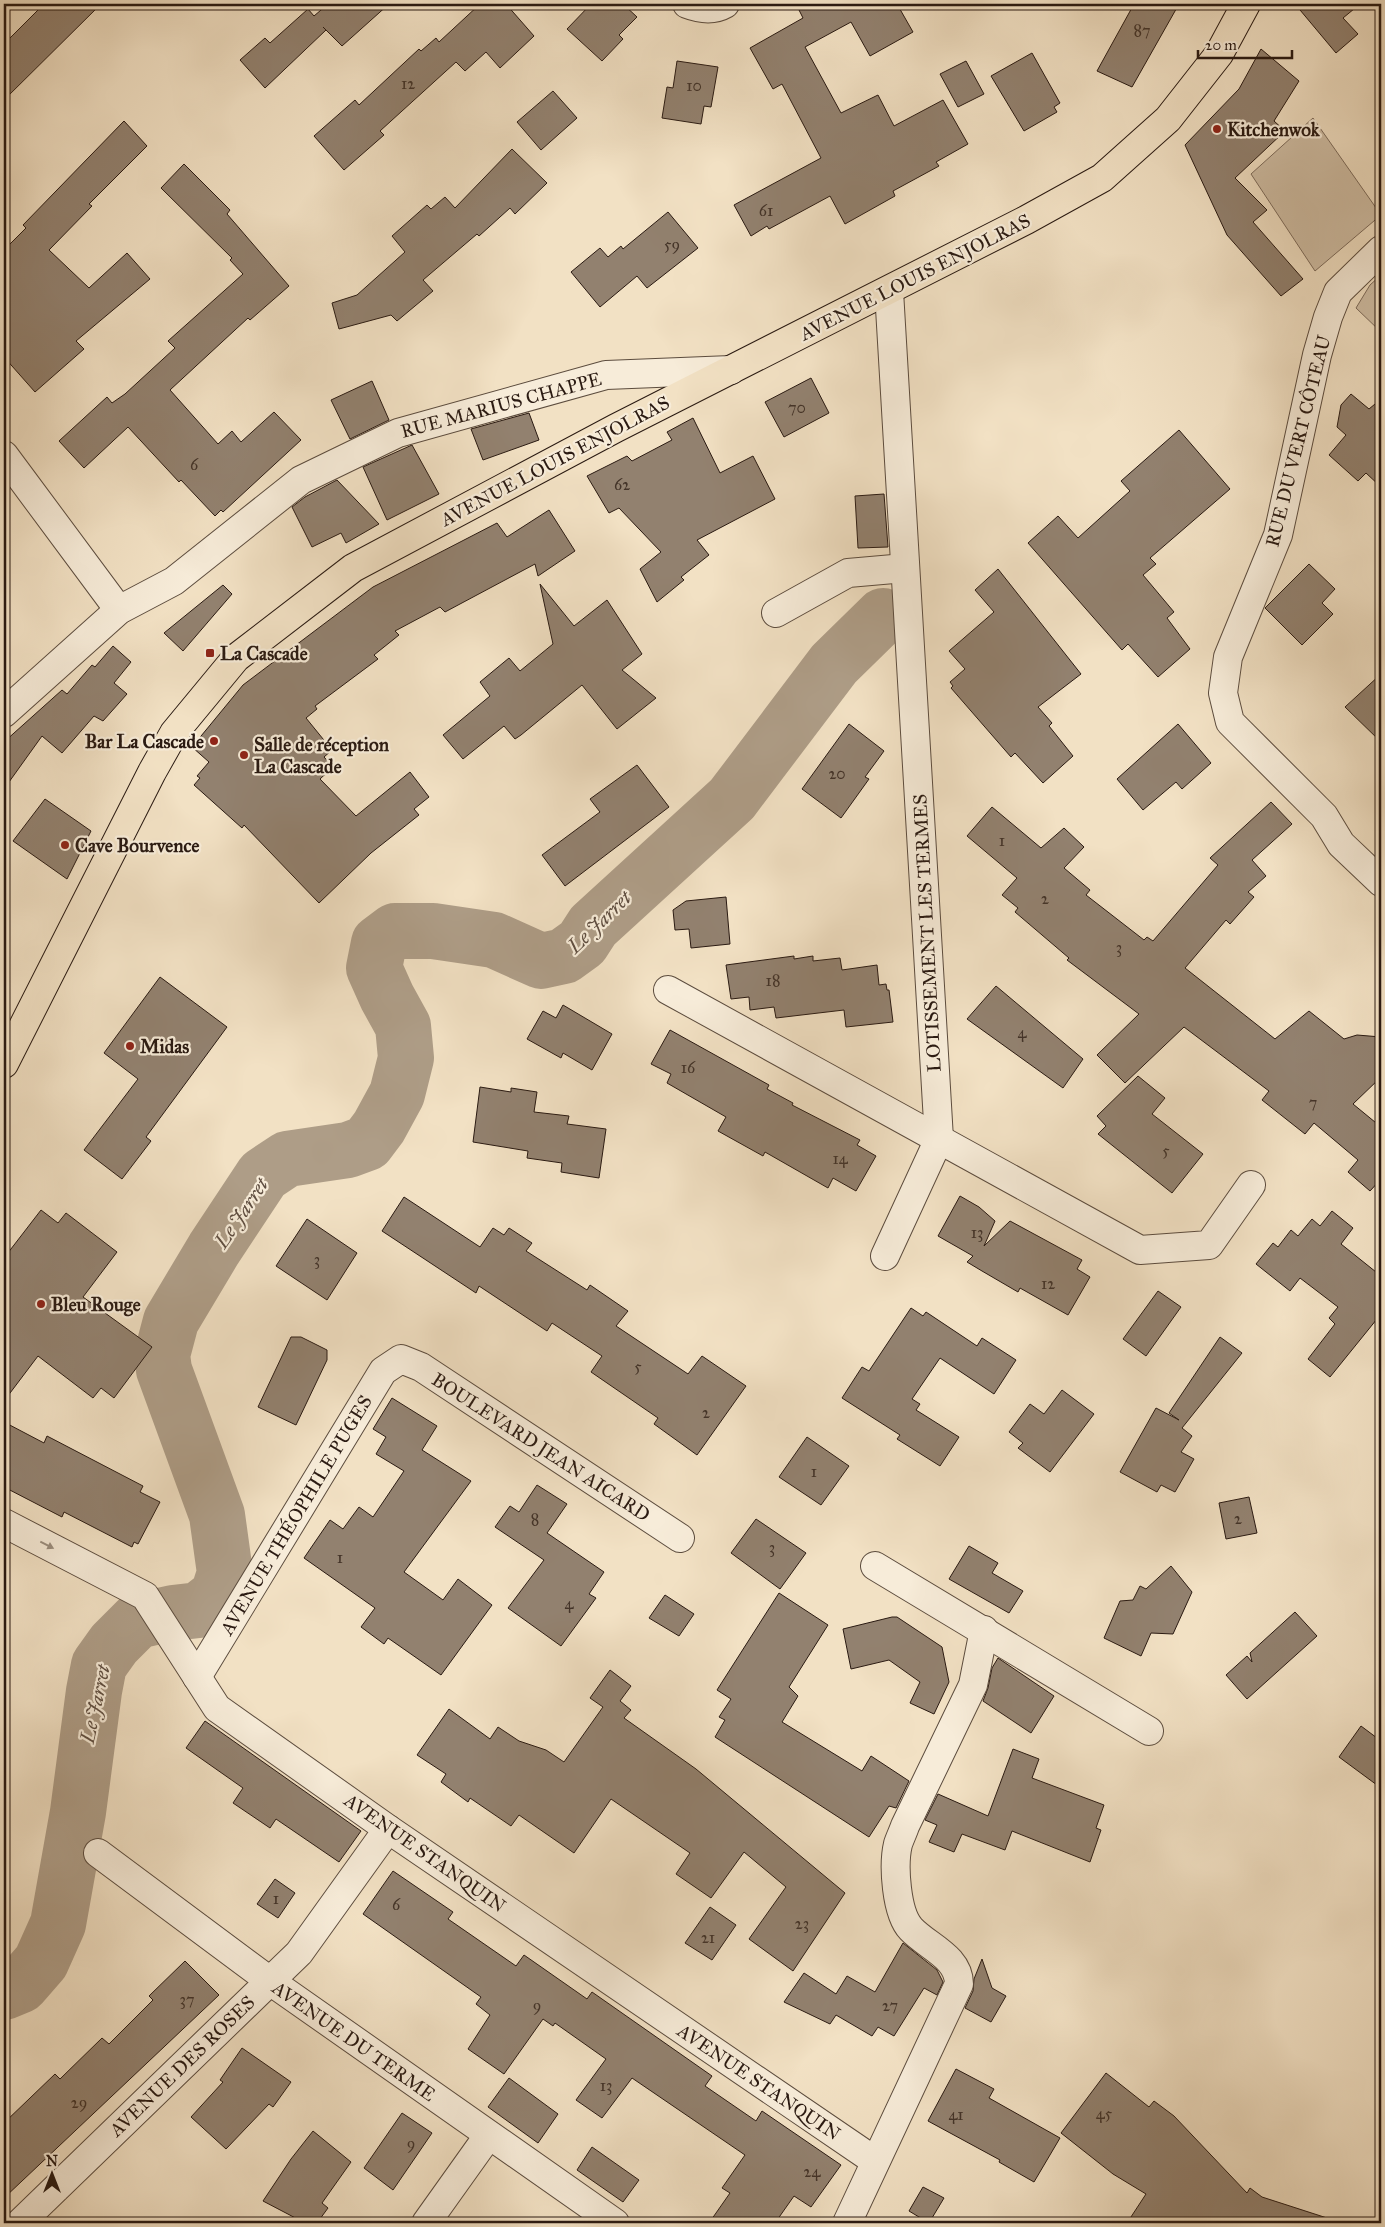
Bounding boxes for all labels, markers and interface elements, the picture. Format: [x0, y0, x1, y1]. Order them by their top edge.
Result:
house number: 87 [1133, 21, 1151, 40]
scale bar [1198, 28, 1291, 60]
text: 20 m [1205, 36, 1237, 54]
house number: 12 [401, 74, 415, 93]
house number: 10 [686, 76, 702, 95]
place label: Kitchenwok [1227, 118, 1321, 141]
marker: Kitchenwok [1211, 123, 1223, 135]
house number: 61 [759, 201, 773, 220]
street label: AVENUE LOUIS ENJOLRAS [795, 209, 1035, 347]
house number: 59 [664, 235, 680, 254]
street label: RUE DU VERT CÔTEAU [1261, 333, 1335, 549]
street label: RUE MARIUS CHAPPE [398, 367, 604, 443]
street label: AVENUE LOUIS ENJOLRAS [436, 391, 674, 533]
house number: 70 [788, 398, 806, 417]
house number: 6 [190, 455, 199, 474]
house number: 62 [614, 475, 630, 494]
place label: La Cascade [220, 642, 308, 665]
marker: La Cascade [204, 647, 216, 659]
place label: Bar La Cascade [85, 730, 204, 753]
place label: Salle de réception La Cascade [254, 733, 390, 778]
marker: Bar La Cascade [208, 735, 220, 747]
marker: Salle de réception La Cascade [238, 749, 250, 761]
house number: 20 [828, 764, 846, 783]
street label: LOTISSEMENT LES TERMES [908, 793, 946, 1073]
house number: 1 [999, 831, 1005, 850]
place label: Cave Bourvence [75, 834, 200, 857]
marker: Cave Bourvence [59, 839, 71, 851]
water label: Le Jarret [561, 885, 637, 959]
house number: 2 [1041, 889, 1049, 908]
house number: 3 [1116, 938, 1122, 957]
house number: 18 [766, 971, 780, 990]
house number: 4 [1018, 1023, 1028, 1042]
place label: Midas [140, 1035, 189, 1058]
marker: Midas [124, 1040, 136, 1052]
house number: 16 [681, 1058, 696, 1077]
house number: 7 [1309, 1093, 1317, 1112]
house number: 5 [1162, 1141, 1170, 1160]
house number: 14 [832, 1149, 849, 1168]
water label: Le Jarret [208, 1172, 274, 1253]
house number: 13 [971, 1223, 983, 1242]
house number: 3 [314, 1250, 320, 1269]
house number: 12 [1041, 1274, 1055, 1293]
place label: Bleu Rouge [51, 1293, 141, 1317]
marker: Bleu Rouge [35, 1298, 47, 1310]
house number: 5 [634, 1357, 642, 1376]
street label: BOULEVARD JEAN AICARD [427, 1368, 654, 1527]
street label: AVENUE THÉOPHILE PUGES [214, 1390, 377, 1640]
house number: 2 [702, 1403, 710, 1422]
house number: 1 [811, 1462, 817, 1481]
house number: 2 [1234, 1509, 1242, 1528]
house number: 8 [531, 1510, 539, 1529]
house number: 3 [769, 1538, 775, 1557]
one-way arrow [40, 1541, 54, 1549]
house number: 1 [337, 1548, 343, 1567]
house number: 4 [565, 1594, 575, 1613]
water label: Le Jarret [75, 1661, 115, 1746]
street label: AVENUE STANQUIN [339, 1788, 510, 1917]
house number: 1 [273, 1889, 279, 1908]
house number: 6 [392, 1895, 401, 1914]
house number: 23 [795, 1914, 809, 1933]
house number: 21 [701, 1928, 715, 1947]
street label: AVENUE DU TERME [267, 1975, 440, 2106]
house number: 37 [180, 1990, 194, 2009]
street label: AVENUE DES ROSES [104, 1991, 260, 2142]
house number: 9 [533, 1996, 541, 2015]
house number: 27 [882, 1996, 898, 2015]
street label: AVENUE STANQUIN [672, 2018, 845, 2145]
house number: 13 [600, 2076, 612, 2095]
house number: 29 [71, 2093, 87, 2112]
house number: 45 [1096, 2104, 1113, 2123]
house number: 41 [948, 2105, 964, 2124]
house number: 9 [407, 2134, 415, 2153]
north arrow [28, 2150, 78, 2200]
text: N [46, 2153, 58, 2170]
house number: 24 [804, 2162, 821, 2181]

